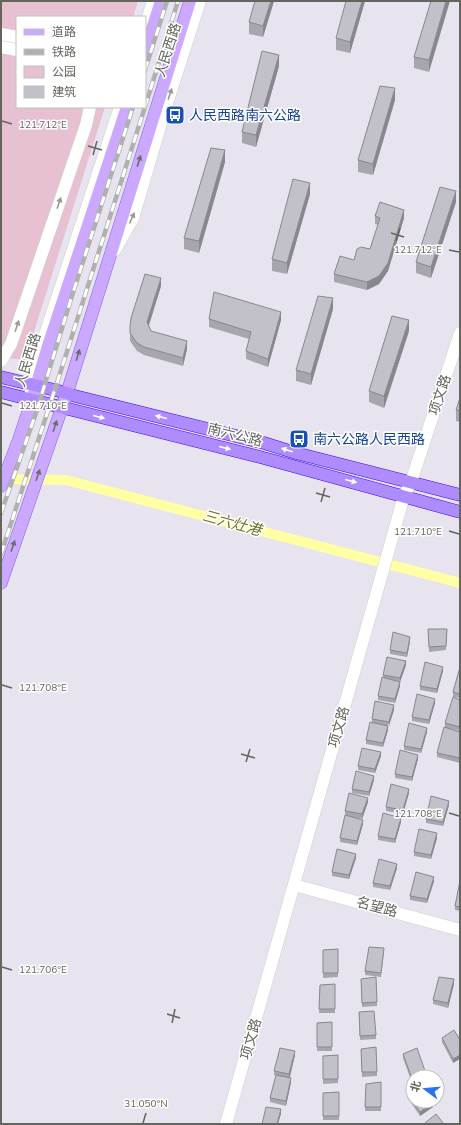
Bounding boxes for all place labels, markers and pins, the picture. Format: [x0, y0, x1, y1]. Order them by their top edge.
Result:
bus stop icon: 人民西路南六公路 [164, 104, 186, 126]
place label: 人民西路南六公路 [189, 106, 301, 125]
bus stop icon: 南六公路人民西路 [288, 428, 310, 450]
place label: 南六公路人民西路 [313, 430, 425, 449]

